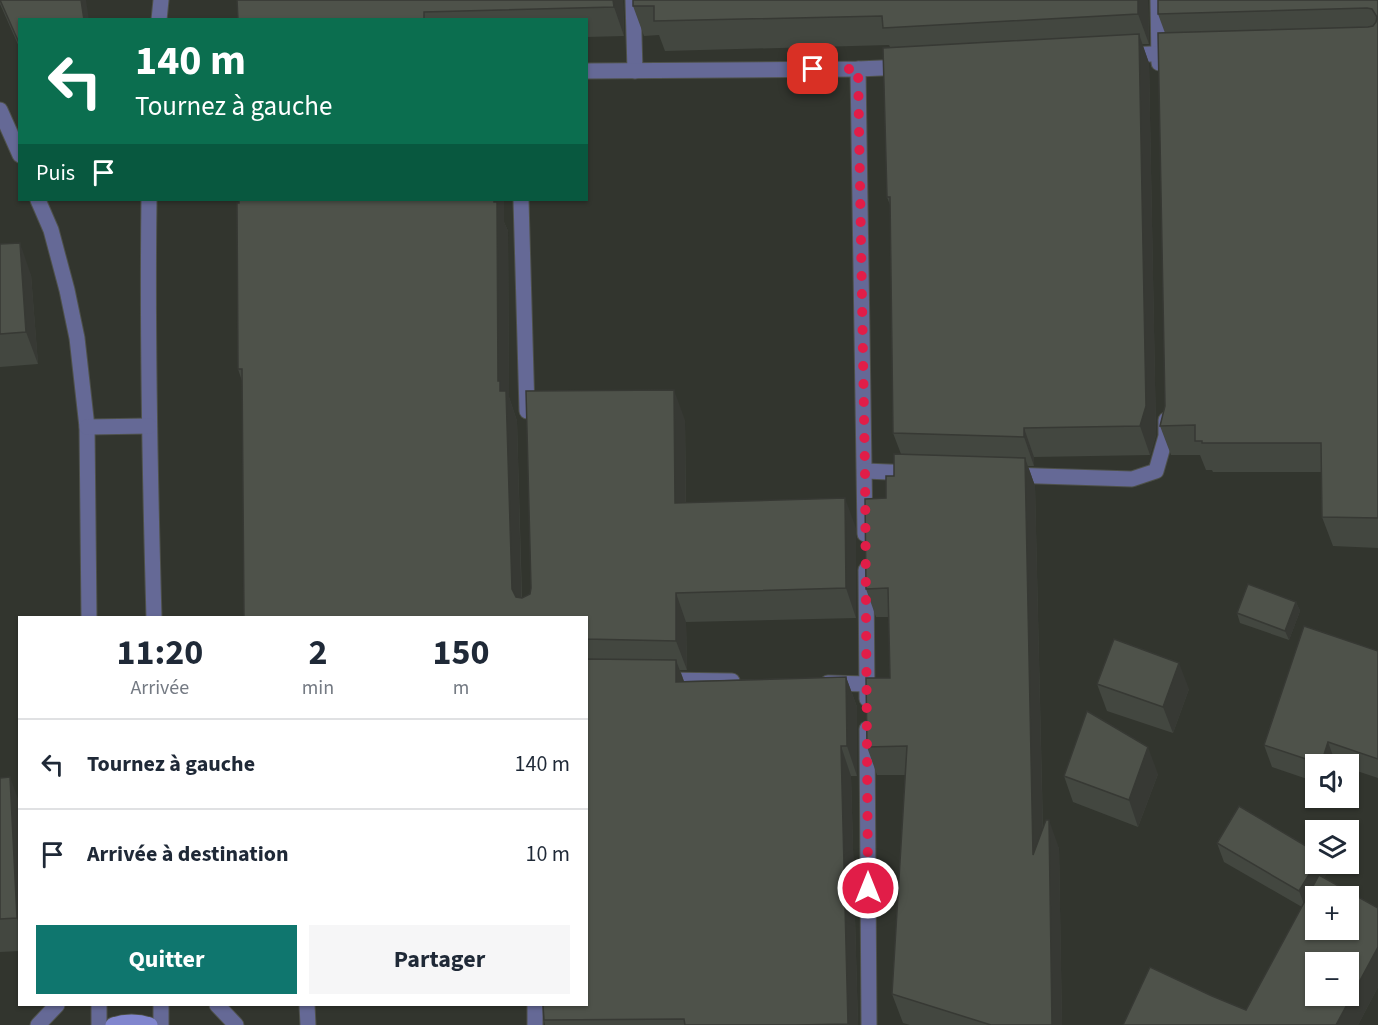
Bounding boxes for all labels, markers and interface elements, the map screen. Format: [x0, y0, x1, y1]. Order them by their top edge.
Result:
text: 140 m [135, 31, 246, 91]
icon: left [36, 42, 114, 120]
pin [787, 43, 838, 94]
icon: arrive [796, 52, 829, 85]
text: Tournez à gauche [135, 87, 332, 126]
icon: arrive [87, 156, 120, 189]
text: Puis [36, 157, 75, 189]
text: 11:20 [116, 627, 203, 678]
text: 2 [308, 627, 327, 678]
text: 150 [433, 627, 490, 678]
text: Arrivée [130, 674, 189, 702]
text: min [302, 674, 334, 702]
text: m [453, 674, 469, 702]
icon: left [36, 748, 69, 781]
text: Tournez à gauche [87, 748, 255, 780]
text: 140 m [515, 748, 570, 780]
map controls [1305, 754, 1359, 1006]
button: sound [1305, 754, 1359, 808]
button: layers [1305, 820, 1359, 874]
icon: arrive [36, 838, 69, 871]
text: Arrivée à destination [87, 838, 289, 870]
text: 10 m [525, 838, 570, 870]
position arrow [836, 856, 900, 920]
button: + [1305, 886, 1359, 940]
button: Quitter [36, 925, 297, 994]
button: Partager [309, 925, 570, 994]
button: − [1305, 952, 1359, 1006]

